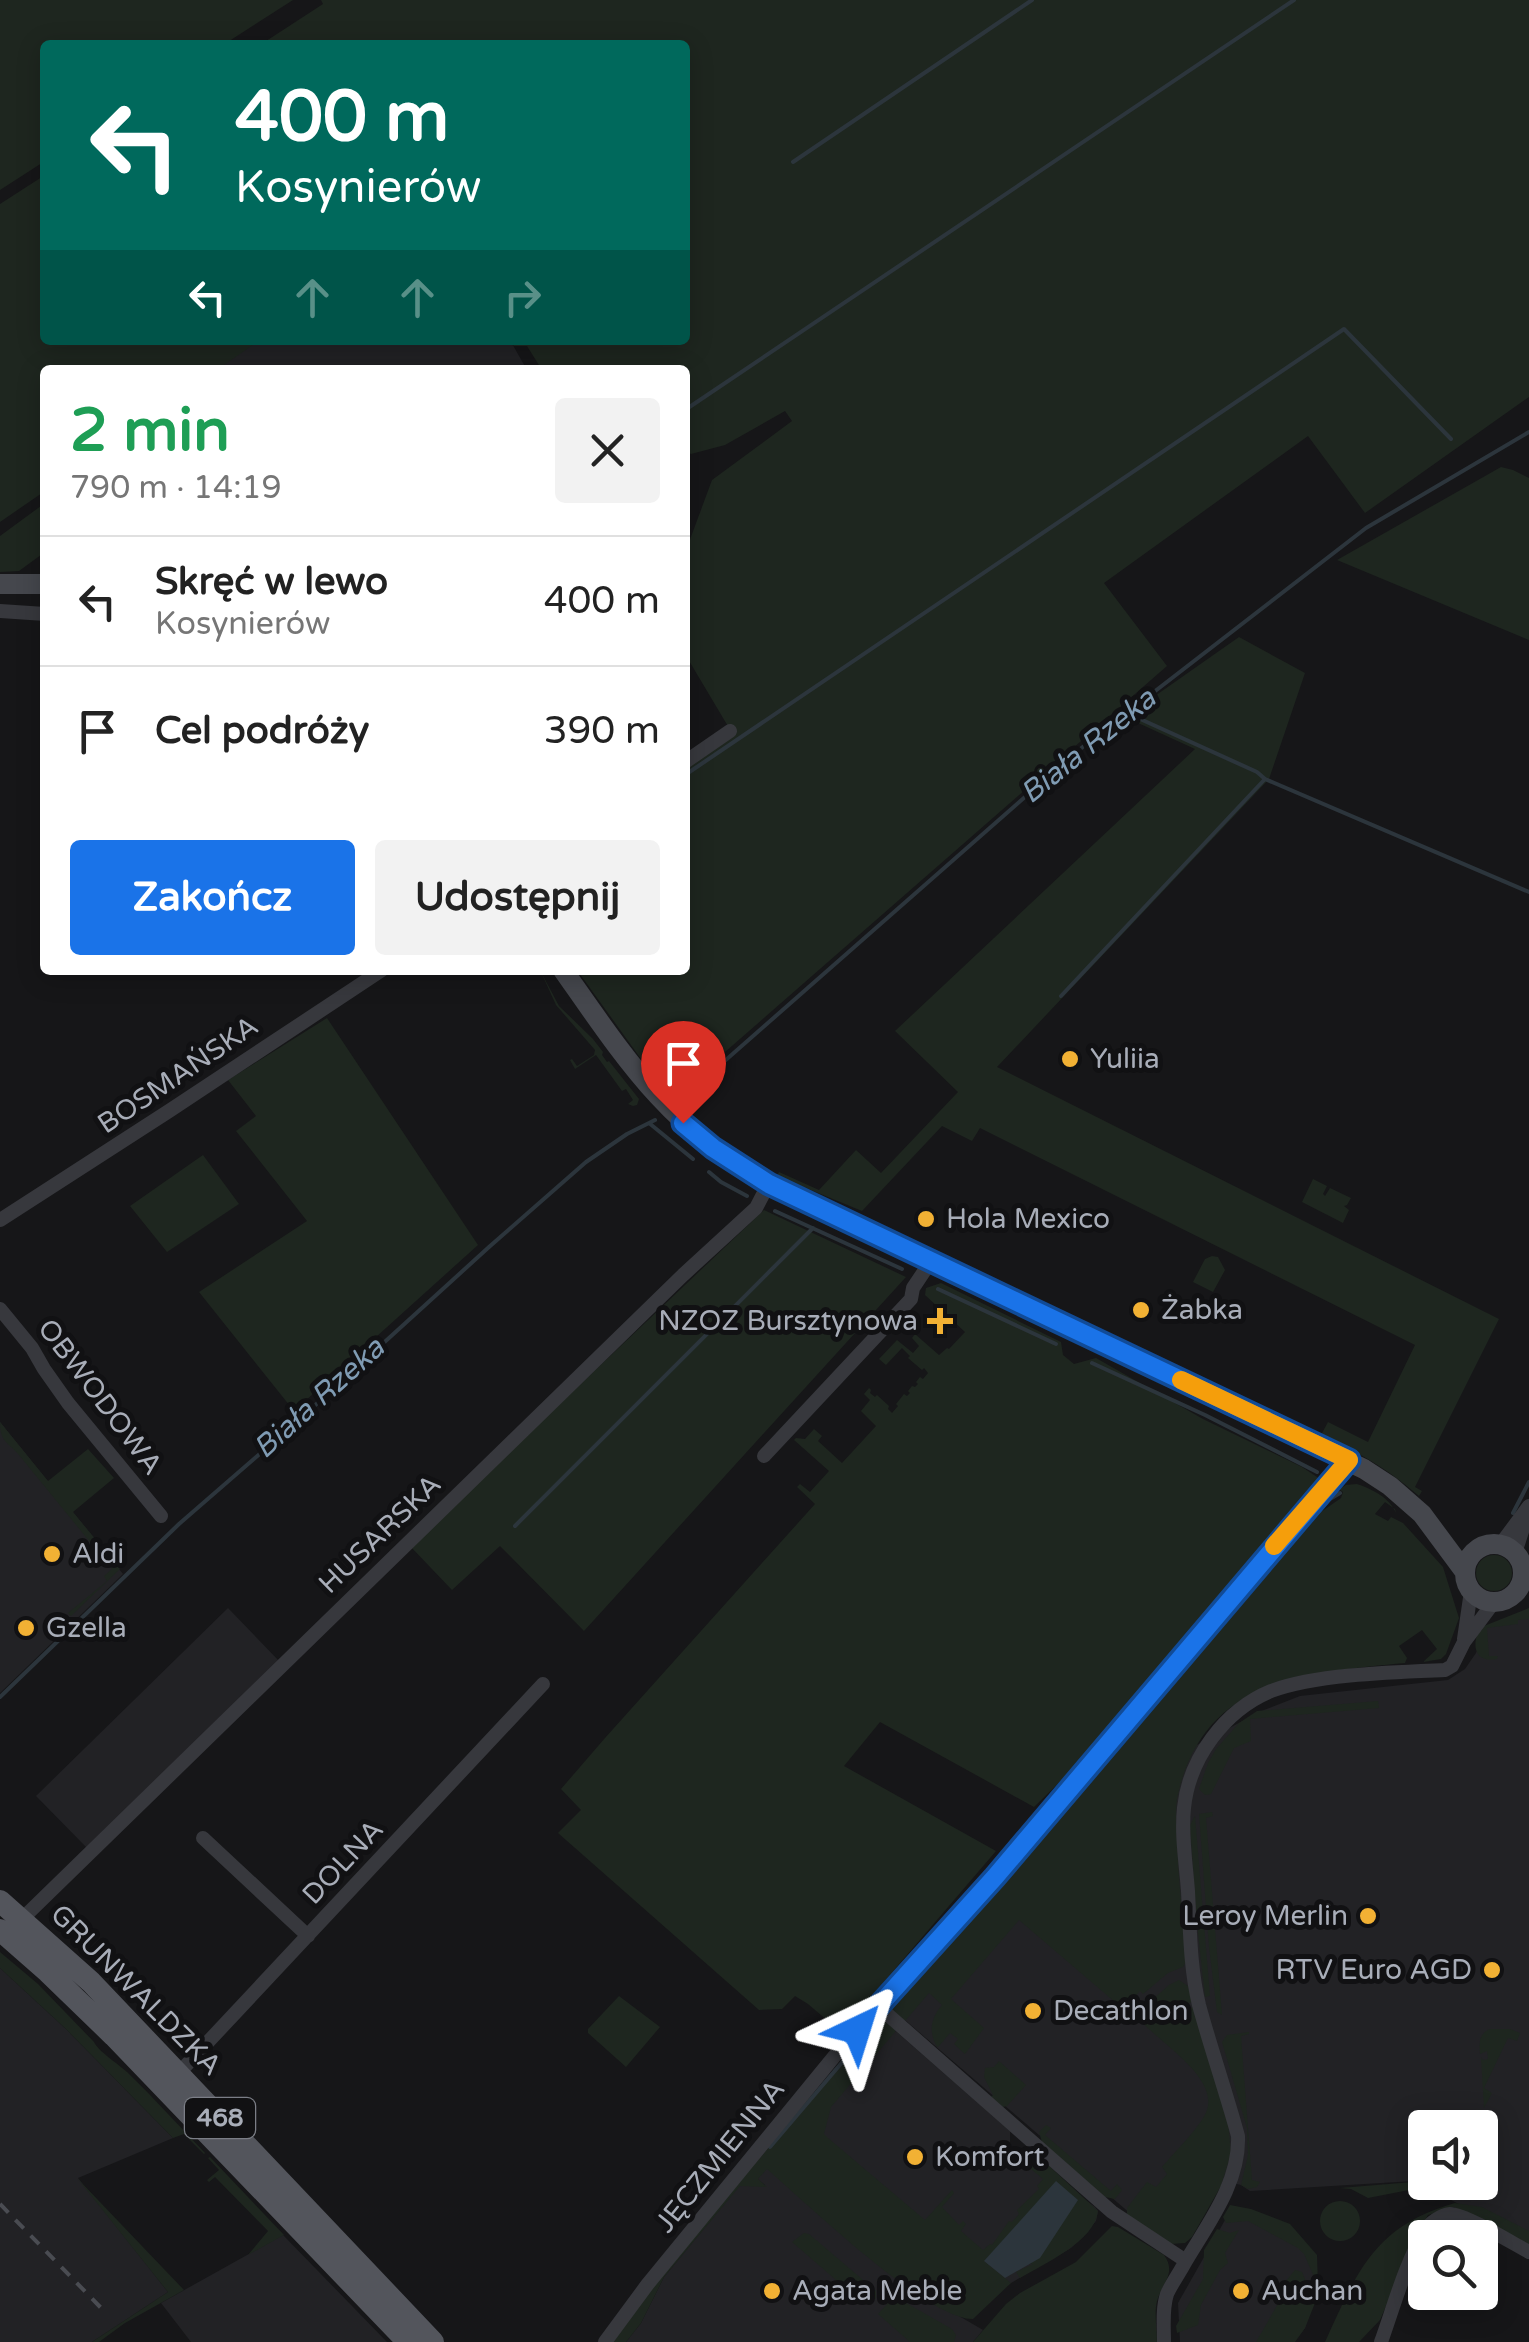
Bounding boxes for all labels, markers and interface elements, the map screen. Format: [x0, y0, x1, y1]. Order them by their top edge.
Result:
text: 400 m [235, 76, 449, 160]
icon: left [70, 80, 200, 210]
text: Kosynierów [235, 161, 481, 215]
icon: left [180, 270, 235, 325]
icon: ahead [285, 270, 340, 325]
icon: ahead [390, 270, 445, 325]
icon: right [495, 270, 550, 325]
text: 2 min [70, 395, 230, 467]
button: close [555, 398, 660, 503]
text: 790 m · 14:19 [70, 469, 282, 507]
text: Skręć w lewo [155, 559, 388, 605]
icon: left [70, 574, 125, 629]
text: 400 m [544, 578, 660, 624]
text: Kosynierów [155, 605, 330, 643]
water label: Biała Rzeka [1013, 679, 1164, 812]
icon: arrive [70, 704, 125, 759]
text: Cel podróży [155, 708, 369, 754]
text: 390 m [544, 708, 660, 754]
button: Zakończ [70, 840, 355, 955]
button: Udostępnij [375, 840, 660, 955]
street label: BOSMAŃSKA [91, 1009, 265, 1141]
pin [641, 1021, 726, 1124]
icon: arrive [656, 1036, 711, 1091]
place label: Yuliia [1090, 1042, 1160, 1076]
marker: Yuliia [1059, 1048, 1081, 1070]
place label: Hola Mexico [946, 1202, 1110, 1236]
marker: Hola Mexico [915, 1208, 937, 1230]
place label: Żabka [1161, 1293, 1243, 1327]
marker: Żabka [1130, 1299, 1152, 1321]
place label: NZOZ Bursztynowa [658, 1304, 918, 1338]
marker: NZOZ Bursztynowa [927, 1308, 953, 1334]
street label: OBWODOWA [30, 1312, 170, 1482]
water label: Biała Rzeka [246, 1329, 393, 1466]
street label: HUSARSKA [312, 1467, 448, 1601]
place label: Aldi [72, 1537, 124, 1571]
marker: Aldi [41, 1543, 63, 1565]
place label: Gzella [46, 1611, 127, 1645]
marker: Gzella [15, 1617, 37, 1639]
street label: DOLNA [295, 1813, 391, 1911]
street label: GRUNWALDZKA [43, 1897, 229, 2083]
place label: Leroy Merlin [1182, 1899, 1348, 1933]
marker: Leroy Merlin [1357, 1905, 1379, 1927]
place label: RTV Euro AGD [1275, 1953, 1472, 1987]
marker: RTV Euro AGD [1481, 1959, 1503, 1981]
position arrow [805, 1978, 909, 2082]
place label: Decathlon [1053, 1994, 1188, 2028]
marker: Decathlon [1022, 2000, 1044, 2022]
street label: JĘCZMIENNA [648, 2073, 792, 2239]
road number: 468 [185, 2098, 255, 2138]
map controls [1408, 2110, 1498, 2310]
button: sound [1408, 2110, 1498, 2200]
place label: Komfort [935, 2140, 1045, 2174]
marker: Komfort [904, 2146, 926, 2168]
button: search [1408, 2220, 1498, 2310]
place label: Agata Meble [792, 2274, 962, 2308]
place label: Auchan [1261, 2274, 1363, 2308]
marker: Agata Meble [761, 2280, 783, 2302]
marker: Auchan [1230, 2280, 1252, 2302]

